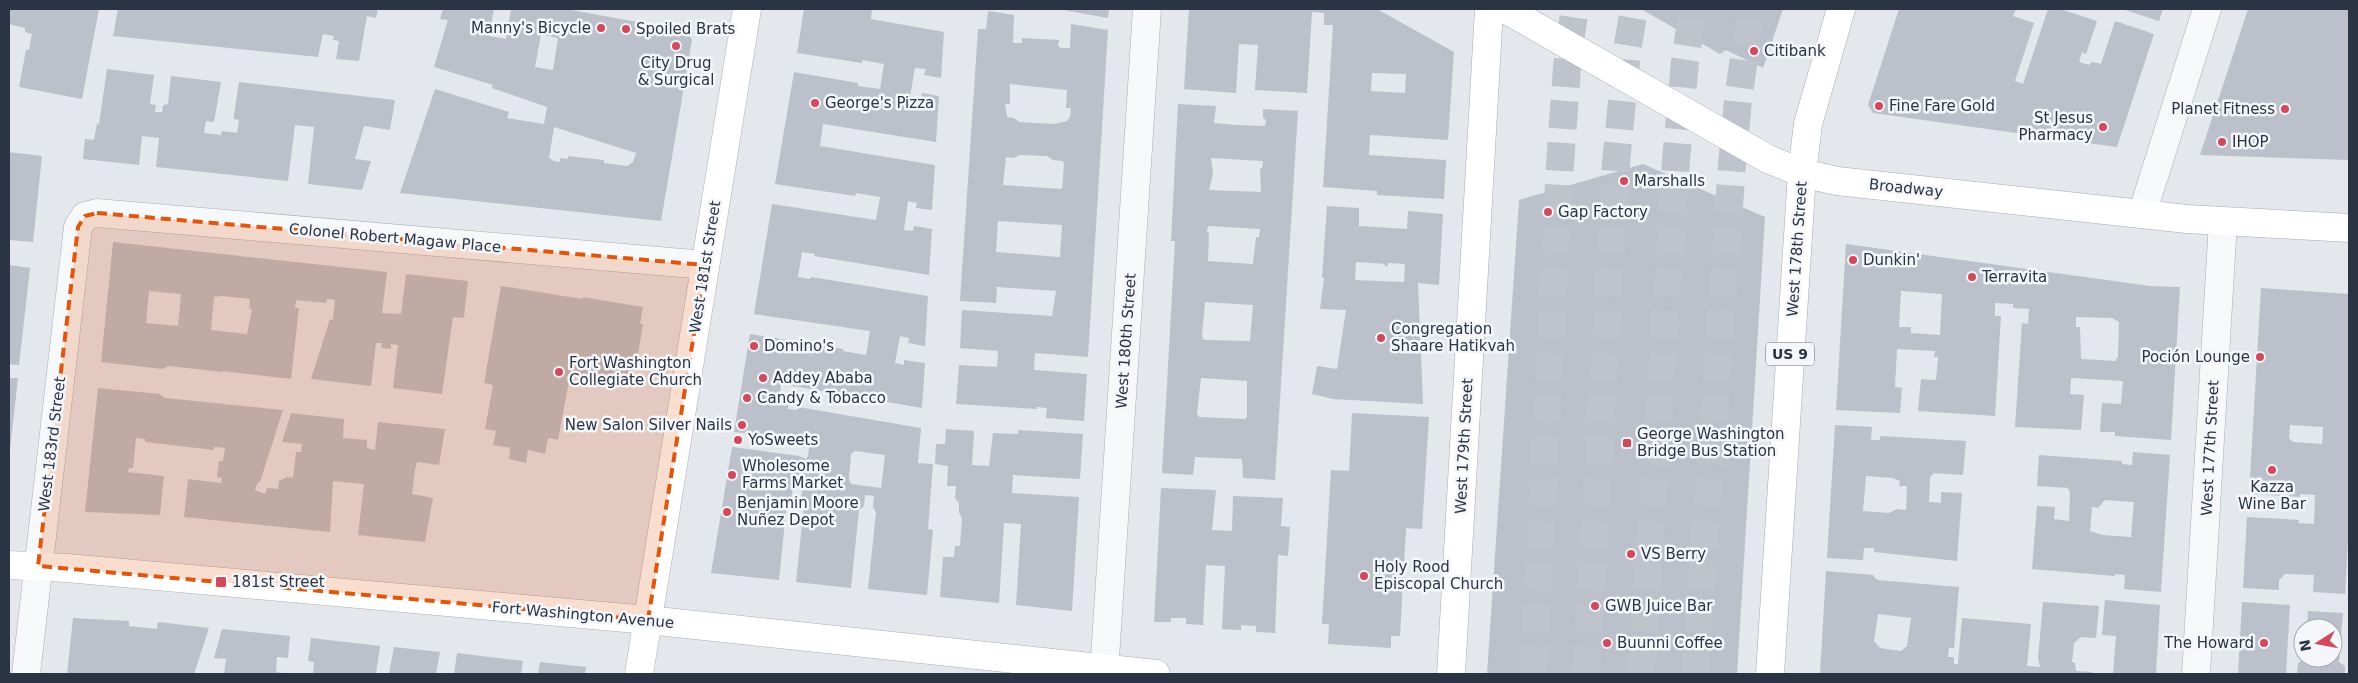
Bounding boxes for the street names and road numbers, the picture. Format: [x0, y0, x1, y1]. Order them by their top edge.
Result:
street label: Broadway [1868, 175, 1944, 201]
street label: West 178th Street [1783, 180, 1811, 317]
street label: West 181st Street [686, 199, 724, 335]
street label: Colonel Robert Magaw Place [288, 220, 502, 256]
street label: West 180th Street [1112, 272, 1140, 409]
road number: US 9 [1766, 342, 1814, 366]
street label: West 183rd Street [35, 375, 69, 513]
street label: West 179th Street [1451, 378, 1477, 514]
street label: West 177th Street [2197, 380, 2223, 516]
street label: Fort Washington Avenue [491, 598, 675, 632]

